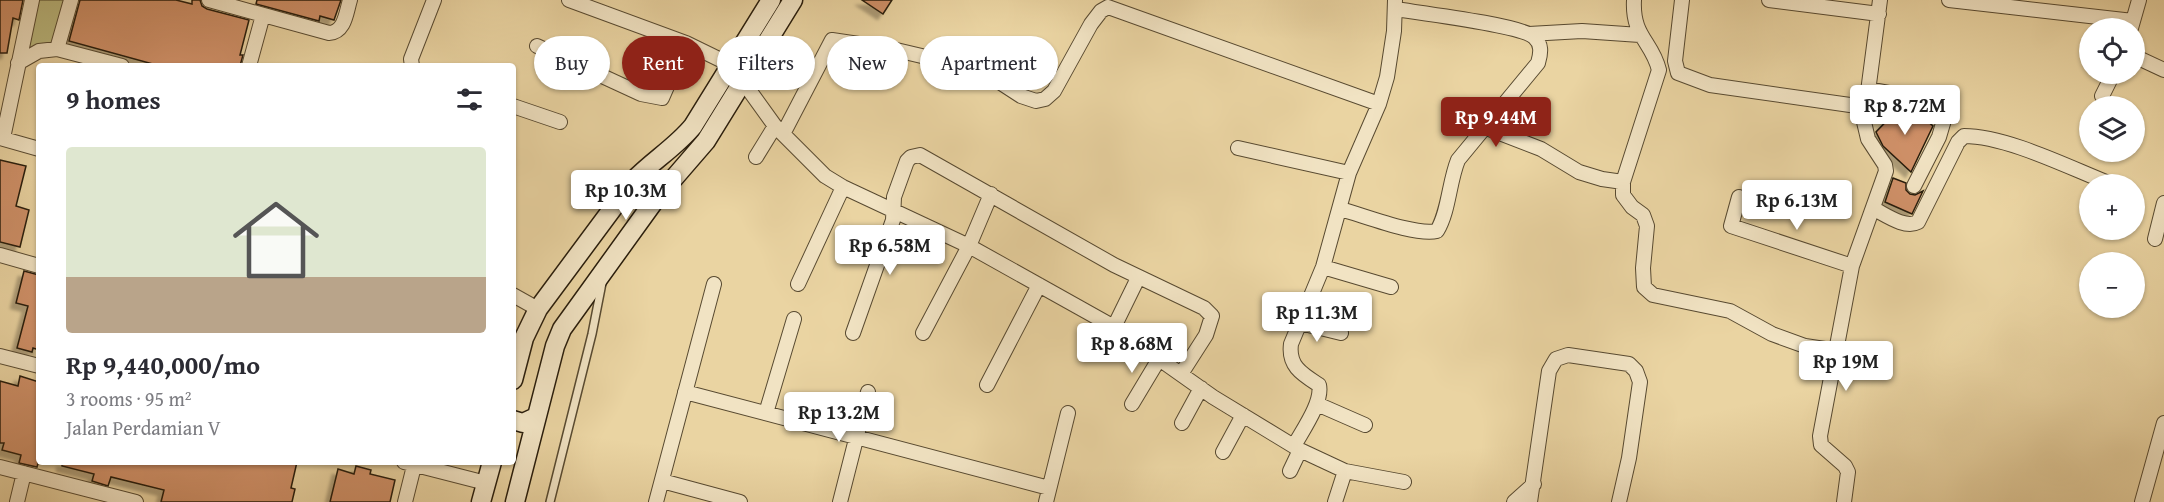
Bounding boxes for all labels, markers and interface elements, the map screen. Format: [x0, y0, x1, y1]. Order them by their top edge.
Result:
map controls [2079, 18, 2145, 318]
button: locate [2079, 18, 2145, 84]
chip: Buy [534, 36, 610, 90]
chip: Rent [622, 36, 705, 90]
chip: Filters [717, 36, 815, 90]
chip: New [827, 36, 908, 90]
chip: Apartment [920, 36, 1058, 90]
text: 9 homes [66, 80, 161, 119]
icon: filters [453, 83, 486, 116]
pin: Rp 8.72M [1843, 85, 1967, 136]
text: Rp 8.72M [1864, 90, 1946, 119]
button: layers [2079, 96, 2145, 162]
pin: Rp 9.44M [1434, 97, 1558, 148]
text: Rp 9.44M [1455, 102, 1537, 131]
pin: Rp 10.3M [564, 170, 688, 221]
button: + [2079, 174, 2145, 240]
text: Rp 10.3M [585, 175, 667, 204]
pin: Rp 6.13M [1735, 180, 1859, 231]
text: Rp 6.13M [1756, 185, 1838, 214]
icon: home [222, 186, 330, 294]
pin: Rp 6.58M [828, 225, 952, 276]
text: Rp 6.58M [849, 230, 931, 259]
button: − [2079, 252, 2145, 318]
pin: Rp 11.3M [1255, 292, 1379, 343]
text: Rp 11.3M [1276, 297, 1358, 326]
pin: Rp 8.68M [1070, 323, 1194, 374]
text: Rp 8.68M [1091, 328, 1173, 357]
pin: Rp 19M [1797, 341, 1895, 392]
text: Rp 9,440,000/mo [66, 345, 260, 384]
text: Rp 19M [1813, 346, 1879, 375]
text: 3 rooms · 95 m² [66, 384, 192, 413]
pin: Rp 13.2M [777, 392, 901, 443]
text: Rp 13.2M [798, 397, 880, 426]
text: Jalan Perdamian V [66, 413, 221, 442]

